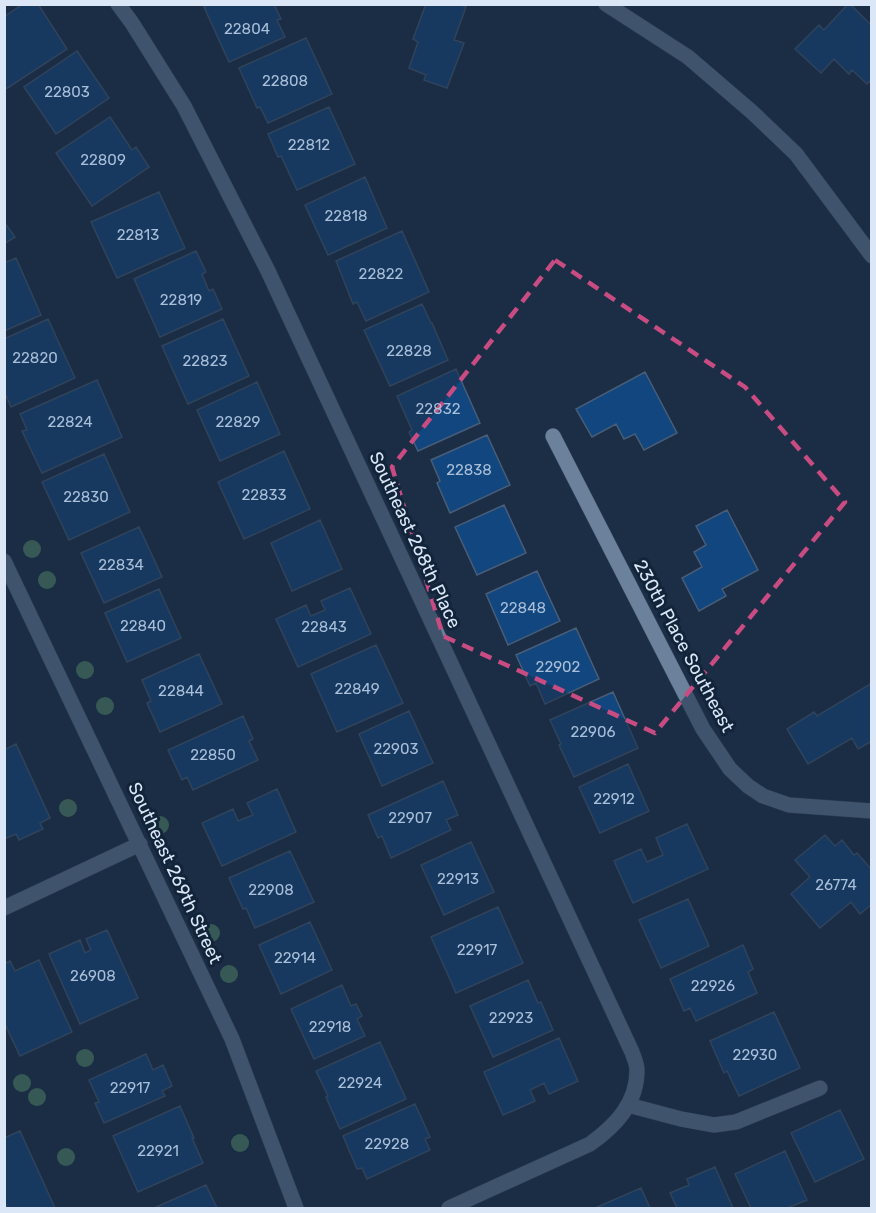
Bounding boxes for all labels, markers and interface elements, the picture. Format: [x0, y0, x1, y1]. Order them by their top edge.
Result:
house number: 22804 [224, 20, 270, 38]
house number: 22808 [262, 72, 308, 90]
house number: 22803 [44, 83, 90, 101]
house number: 22812 [288, 136, 330, 154]
house number: 22809 [80, 151, 126, 169]
house number: 22818 [324, 207, 368, 225]
house number: 22813 [117, 226, 159, 244]
house number: 22822 [359, 265, 404, 283]
house number: 22819 [160, 291, 202, 309]
house number: 22828 [386, 342, 432, 360]
house number: 22820 [12, 349, 58, 367]
house number: 22823 [183, 352, 227, 370]
house number: 22832 [416, 400, 461, 418]
house number: 22824 [47, 413, 93, 431]
house number: 22829 [216, 413, 261, 431]
street label: Southeast 268th Place [364, 448, 466, 632]
house number: 22838 [446, 461, 492, 479]
house number: 22833 [241, 486, 287, 504]
house number: 22830 [63, 488, 109, 506]
house number: 22834 [98, 556, 144, 574]
street label: 230th Place Southeast [629, 556, 739, 736]
house number: 22848 [500, 599, 546, 617]
house number: 22840 [120, 617, 166, 635]
house number: 22843 [301, 618, 347, 636]
house number: 22902 [536, 658, 581, 676]
house number: 22849 [334, 680, 380, 698]
house number: 22844 [158, 682, 204, 700]
house number: 22906 [570, 723, 616, 741]
house number: 22903 [373, 740, 419, 758]
house number: 22850 [190, 746, 236, 764]
street label: Southeast 269th Street [123, 779, 227, 967]
house number: 22912 [593, 790, 635, 808]
house number: 22907 [388, 809, 432, 827]
house number: 22913 [437, 870, 479, 888]
house number: 26774 [815, 876, 857, 894]
house number: 22908 [248, 881, 294, 899]
house number: 22917 [457, 941, 498, 959]
house number: 22914 [274, 949, 316, 967]
house number: 26908 [70, 967, 116, 985]
house number: 22926 [691, 977, 735, 995]
house number: 22923 [489, 1009, 533, 1027]
house number: 22918 [309, 1018, 351, 1036]
house number: 22930 [733, 1046, 777, 1064]
house number: 22924 [338, 1074, 382, 1092]
house number: 22917 [110, 1079, 151, 1097]
house number: 22928 [365, 1135, 409, 1153]
house number: 22921 [137, 1142, 179, 1160]

